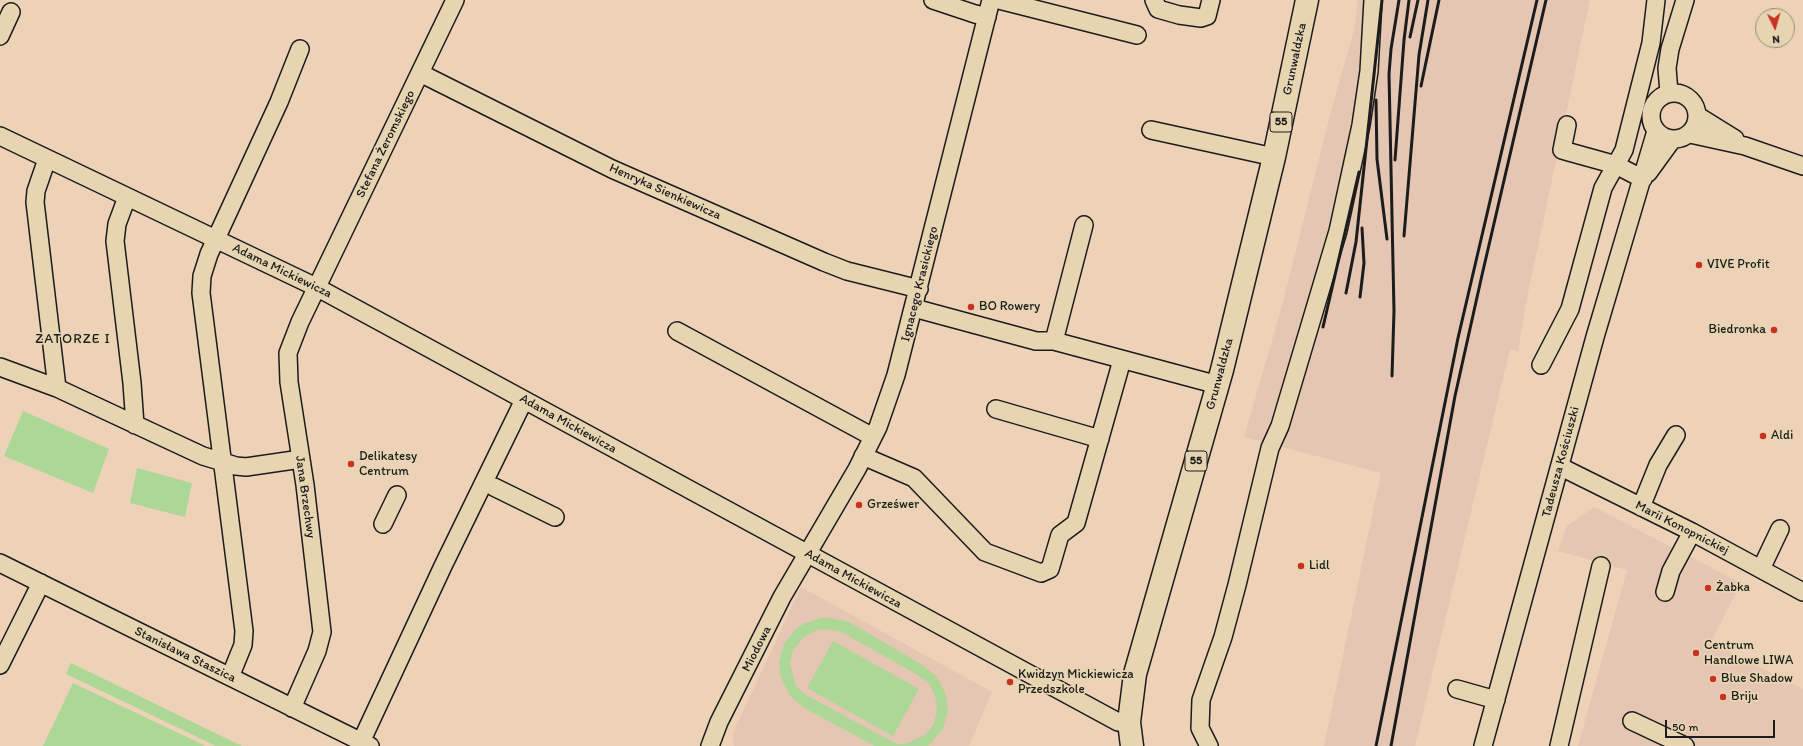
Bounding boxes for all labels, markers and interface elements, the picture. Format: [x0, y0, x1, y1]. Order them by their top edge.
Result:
north arrow [1755, 8, 1795, 48]
street label: Grunwaldzka [1280, 21, 1310, 97]
text: N [1772, 33, 1780, 46]
street label: Stefana Żeromskiego [353, 88, 419, 200]
road number: 55 [1270, 112, 1292, 132]
street label: Henryka Sienkiewicza [607, 160, 723, 224]
street label: Ignacego Krasickiego [898, 225, 942, 343]
street label: Adama Mickiewicza [230, 240, 334, 302]
place label: VIVE Profit [1707, 257, 1770, 273]
marker: VIVE Profit [1694, 260, 1704, 270]
place label: BO Rowery [979, 299, 1040, 315]
marker: BO Rowery [966, 302, 976, 312]
place label: Biedronka [1709, 322, 1766, 338]
marker: Biedronka [1769, 325, 1779, 335]
district label: ZATORZE I [35, 331, 111, 347]
street label: Grunwaldzka [1203, 336, 1237, 412]
street label: Adama Mickiewicza [517, 391, 619, 457]
street label: Tadeusza Kościuszki [1539, 405, 1583, 519]
place label: Aldi [1771, 428, 1793, 444]
marker: Aldi [1758, 431, 1768, 441]
place label: Delikatesy Centrum [359, 449, 417, 480]
road number: 55 [1185, 451, 1207, 471]
street label: Jana Brzechwy [291, 455, 319, 539]
marker: Delikatesy Centrum [346, 459, 356, 469]
place label: Grześwer [867, 497, 919, 513]
street label: Marii Konopnickiej [1633, 498, 1731, 558]
marker: Grześwer [854, 500, 864, 510]
street label: Adama Mickiewicza [802, 546, 904, 612]
place label: Lidl [1309, 558, 1330, 574]
marker: Lidl [1296, 561, 1306, 571]
place label: Żabka [1716, 580, 1750, 596]
marker: Żabka [1703, 583, 1713, 593]
street label: Miodowa [739, 623, 775, 675]
street label: Stanisława Staszica [132, 624, 238, 686]
place label: Centrum Handlowe LIWA [1704, 638, 1793, 669]
marker: Centrum Handlowe LIWA [1691, 648, 1701, 658]
place label: Kwidzyn Mickiewicza Przedszkole [1018, 667, 1134, 698]
place label: Blue Shadow [1721, 671, 1793, 687]
marker: Blue Shadow [1708, 674, 1718, 684]
marker: Kwidzyn Mickiewicza Przedszkole [1005, 677, 1015, 687]
place label: Briju [1731, 689, 1758, 705]
marker: Briju [1718, 692, 1728, 702]
scale bar [1667, 712, 1777, 738]
text: 50 m [1672, 720, 1698, 734]

